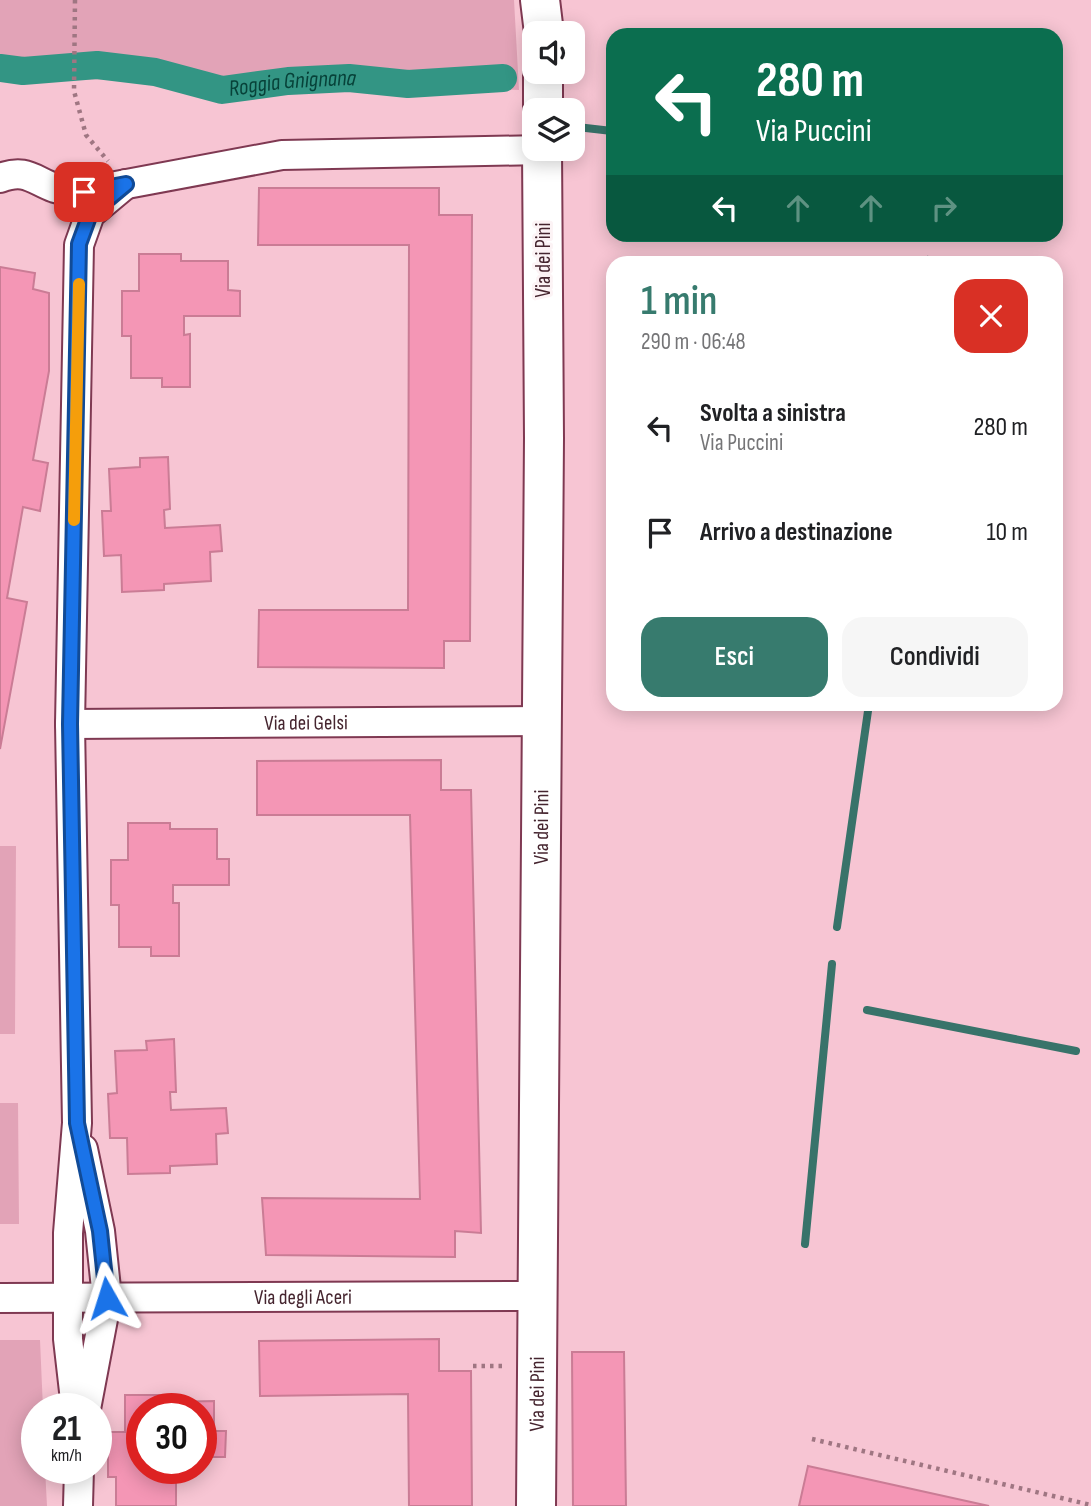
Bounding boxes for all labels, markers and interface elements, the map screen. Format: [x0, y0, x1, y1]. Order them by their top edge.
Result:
map controls [522, 21, 585, 161]
button: sound [522, 21, 585, 84]
text: 280 m [756, 52, 864, 111]
icon: left [641, 56, 732, 147]
water label: Roggia Gnignana [227, 64, 358, 103]
button: layers [522, 98, 585, 161]
text: Via Puccini [756, 112, 872, 151]
pin [54, 162, 114, 222]
icon: arrive [65, 173, 103, 211]
icon: left [706, 189, 744, 227]
icon: ahead [779, 189, 817, 227]
icon: ahead [852, 189, 890, 227]
icon: right [925, 189, 963, 227]
street label: Via dei Pini [531, 223, 556, 297]
text: 1 min [641, 276, 717, 327]
button: close [954, 279, 1028, 353]
text: 290 m · 06:48 [641, 328, 746, 356]
text: Svolta a sinistra [700, 398, 846, 429]
icon: left [641, 409, 679, 447]
text: 280 m [973, 412, 1028, 443]
text: Via Puccini [700, 429, 783, 457]
icon: arrive [641, 514, 679, 552]
text: Arrivo a destinazione [700, 517, 893, 548]
text: 10 m [986, 517, 1028, 548]
button: Esci [641, 617, 828, 697]
button: Condividi [842, 617, 1028, 697]
street label: Via dei Gelsi [264, 710, 348, 735]
street label: Via dei Pini [528, 789, 554, 865]
position arrow [70, 1261, 144, 1335]
street label: Via degli Aceri [254, 1284, 352, 1310]
street label: Via dei Pini [524, 1356, 550, 1432]
speed limit sign: 30 [126, 1393, 217, 1484]
text: 21 [52, 1408, 81, 1451]
text: km/h [51, 1445, 82, 1466]

